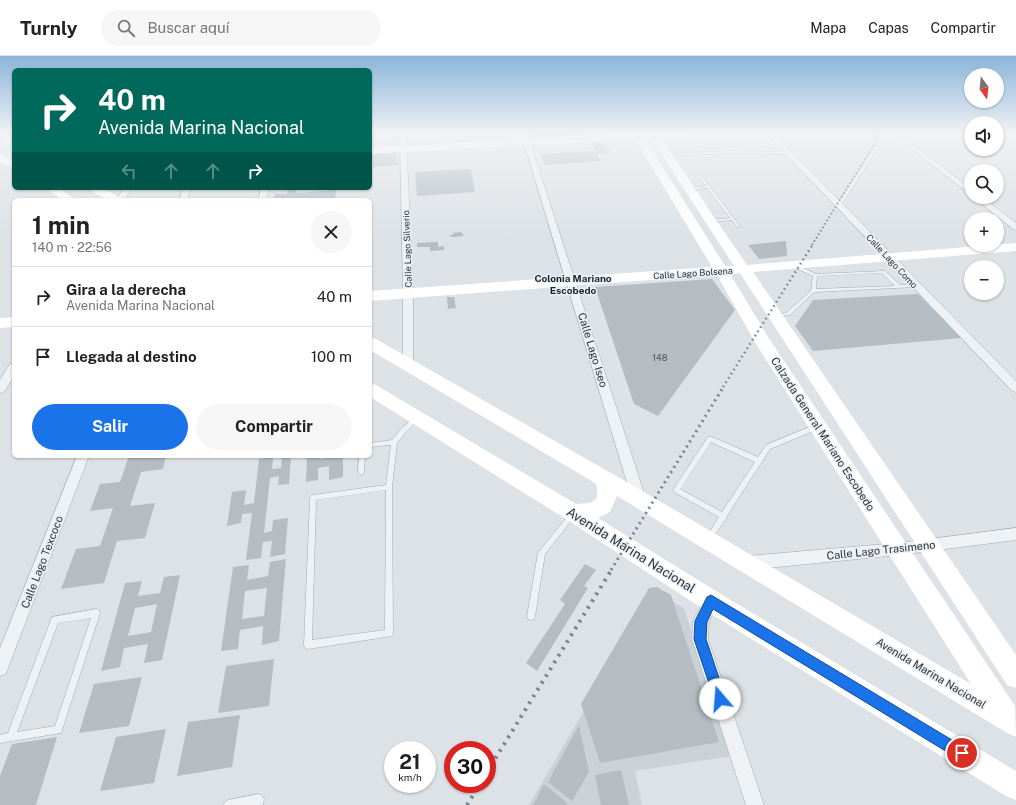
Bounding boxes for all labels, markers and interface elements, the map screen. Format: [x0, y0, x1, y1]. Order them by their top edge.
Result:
search box [101, 10, 381, 46]
text: Turnly [20, 17, 77, 39]
icon: search [115, 17, 137, 39]
text: Buscar aquí [147, 19, 229, 36]
text: Mapa [810, 20, 846, 36]
text: Capas [868, 20, 909, 36]
text: Compartir [931, 20, 996, 36]
north arrow [964, 68, 1004, 108]
map controls [964, 68, 1004, 300]
text: 40 m [98, 83, 166, 116]
icon: right [32, 84, 84, 136]
button: sound [964, 116, 1004, 156]
text: Avenida Marina Nacional [98, 117, 304, 138]
icon: left [118, 160, 140, 182]
icon: ahead [160, 160, 182, 182]
icon: ahead [202, 160, 224, 182]
icon: right [244, 160, 266, 182]
button: search [964, 164, 1004, 204]
street label: Calle Lago Silverio [400, 210, 414, 288]
text: 1 min [32, 211, 90, 239]
button: close [310, 211, 352, 253]
button: + [964, 212, 1004, 252]
street label: Calle Lago Como [864, 232, 920, 290]
text: 140 m · 22:56 [32, 240, 112, 255]
button: − [964, 260, 1004, 300]
street label: Calle Lago Bolsena [653, 265, 733, 281]
district label: Colonia Mariano Escobedo [534, 272, 612, 296]
text: Gira a la derecha [66, 281, 186, 298]
icon: right [32, 286, 54, 308]
text: 40 m [317, 288, 352, 305]
text: Avenida Marina Nacional [66, 298, 215, 313]
street label: Calle Lago Iseo [576, 311, 610, 389]
icon: arrive [32, 346, 54, 368]
text: Llegada al destino [66, 348, 197, 365]
text: 100 m [311, 348, 352, 365]
house number: 148 [652, 352, 668, 363]
street label: Calzada General Mariano Escobedo [769, 355, 877, 513]
button: Salir [32, 404, 188, 450]
button: Compartir [196, 404, 352, 450]
street label: Avenida Marina Nacional [564, 504, 698, 596]
street label: Calle Lago Texcoco [19, 514, 65, 610]
street label: Calle Lago Trasimeno [826, 538, 936, 562]
street label: Avenida Marina Nacional [874, 635, 988, 711]
position arrow [699, 678, 741, 720]
pin [945, 736, 979, 770]
speed limit sign: 30 [444, 741, 496, 793]
icon: arrive [951, 742, 973, 764]
text: 21 [399, 750, 421, 774]
text: km/h [398, 771, 422, 783]

